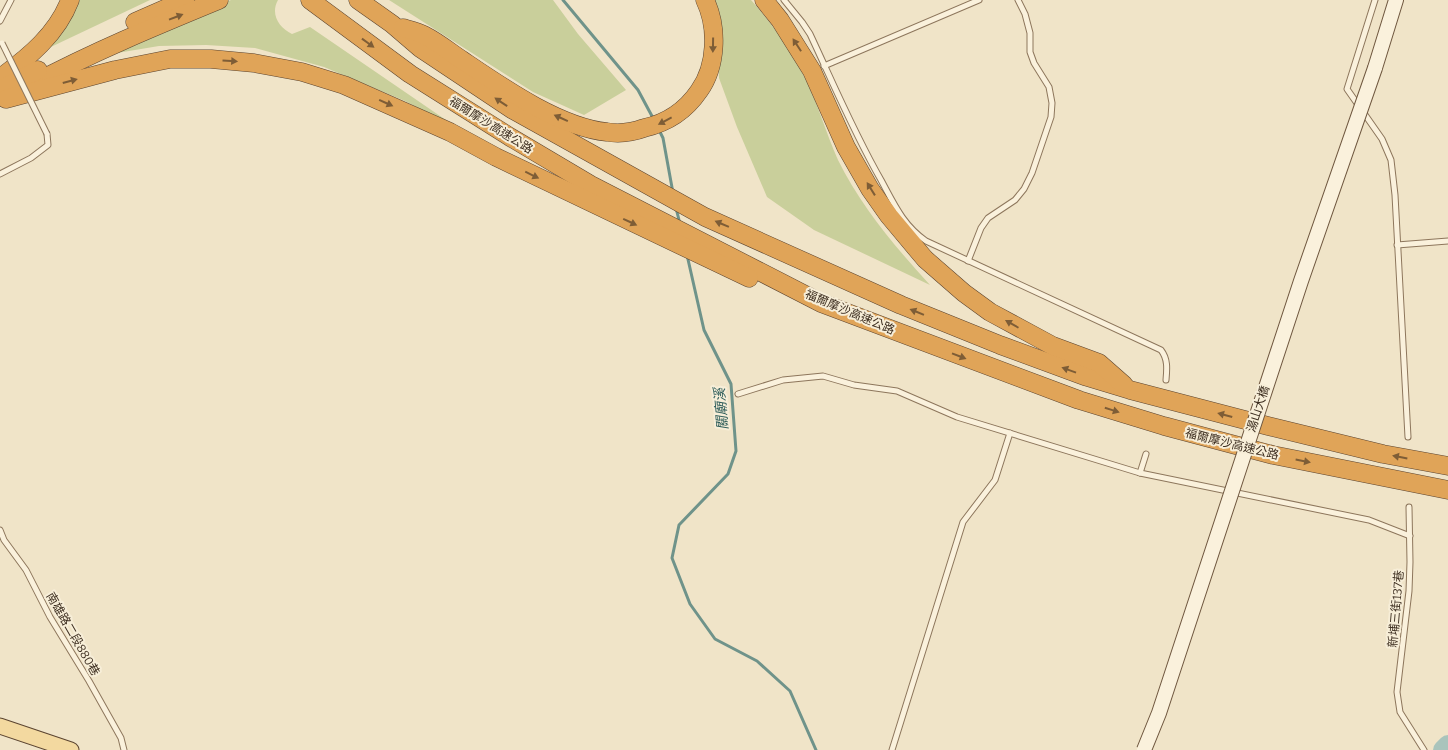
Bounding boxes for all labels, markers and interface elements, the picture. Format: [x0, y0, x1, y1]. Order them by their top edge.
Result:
one-way arrow [169, 13, 184, 21]
one-way arrow [709, 37, 717, 53]
one-way arrow [361, 38, 375, 48]
one-way arrow [792, 38, 801, 52]
one-way arrow [222, 57, 238, 65]
one-way arrow [63, 77, 78, 85]
street label: 福爾摩沙高速公路 [447, 94, 535, 156]
one-way arrow [494, 98, 508, 107]
one-way arrow [379, 99, 393, 107]
one-way arrow [554, 114, 568, 122]
one-way arrow [657, 117, 672, 125]
one-way arrow [524, 170, 539, 179]
one-way arrow [866, 183, 875, 196]
one-way arrow [623, 218, 637, 226]
one-way arrow [715, 220, 729, 228]
street label: 福爾摩沙高速公路 [803, 287, 897, 337]
one-way arrow [910, 307, 924, 315]
one-way arrow [1005, 320, 1018, 329]
one-way arrow [952, 352, 967, 360]
one-way arrow [1061, 366, 1076, 374]
street label: 湯山大橋 [1244, 384, 1272, 434]
water label: 關廟溪 [711, 385, 732, 431]
one-way arrow [1105, 407, 1120, 415]
one-way arrow [1217, 411, 1233, 419]
street label: 福爾摩沙高速公路 [1184, 426, 1280, 462]
one-way arrow [1392, 452, 1408, 460]
one-way arrow [1295, 457, 1311, 465]
street label: 新埔三街137巷 [1386, 570, 1406, 648]
street label: 南雄路二段880巷 [43, 590, 103, 678]

